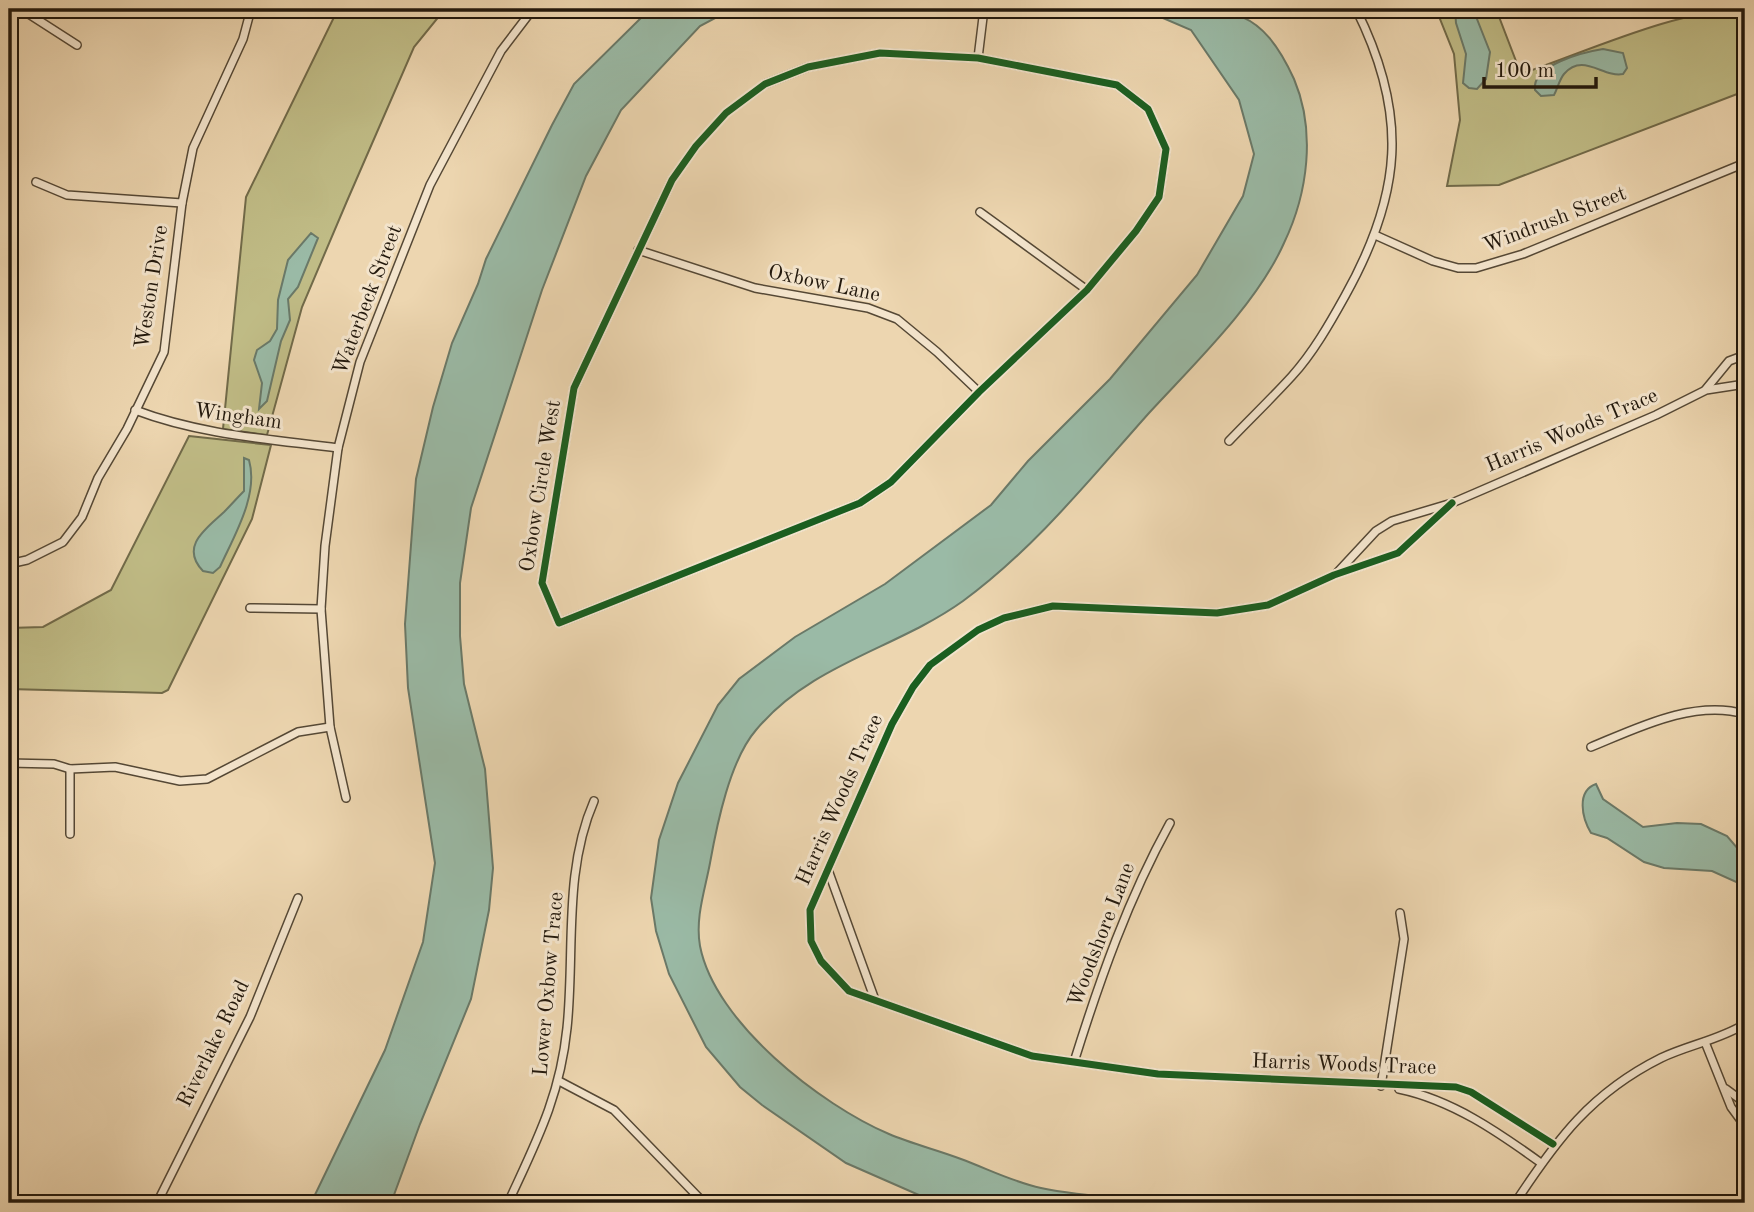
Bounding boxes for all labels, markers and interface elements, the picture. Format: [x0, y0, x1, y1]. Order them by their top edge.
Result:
scale bar [1484, 46, 1596, 90]
text: 100 m [1495, 61, 1554, 82]
street label: Windrush Street [1481, 183, 1629, 257]
street label: Waterbeck Street [330, 222, 406, 378]
street label: Weston Drive [132, 224, 172, 350]
street label: Oxbow Lane [766, 262, 882, 306]
street label: Harris Woods Trace [1483, 385, 1661, 477]
street label: Oxbow Circle West [517, 398, 565, 574]
street label: Wingham [193, 400, 283, 434]
street label: Harris Woods Trace [793, 711, 887, 889]
street label: Woodshore Lane [1065, 860, 1139, 1010]
street label: Lower Oxbow Trace [530, 891, 568, 1077]
street label: Riverlake Road [174, 977, 254, 1111]
street label: Harris Woods Trace [1251, 1051, 1437, 1079]

